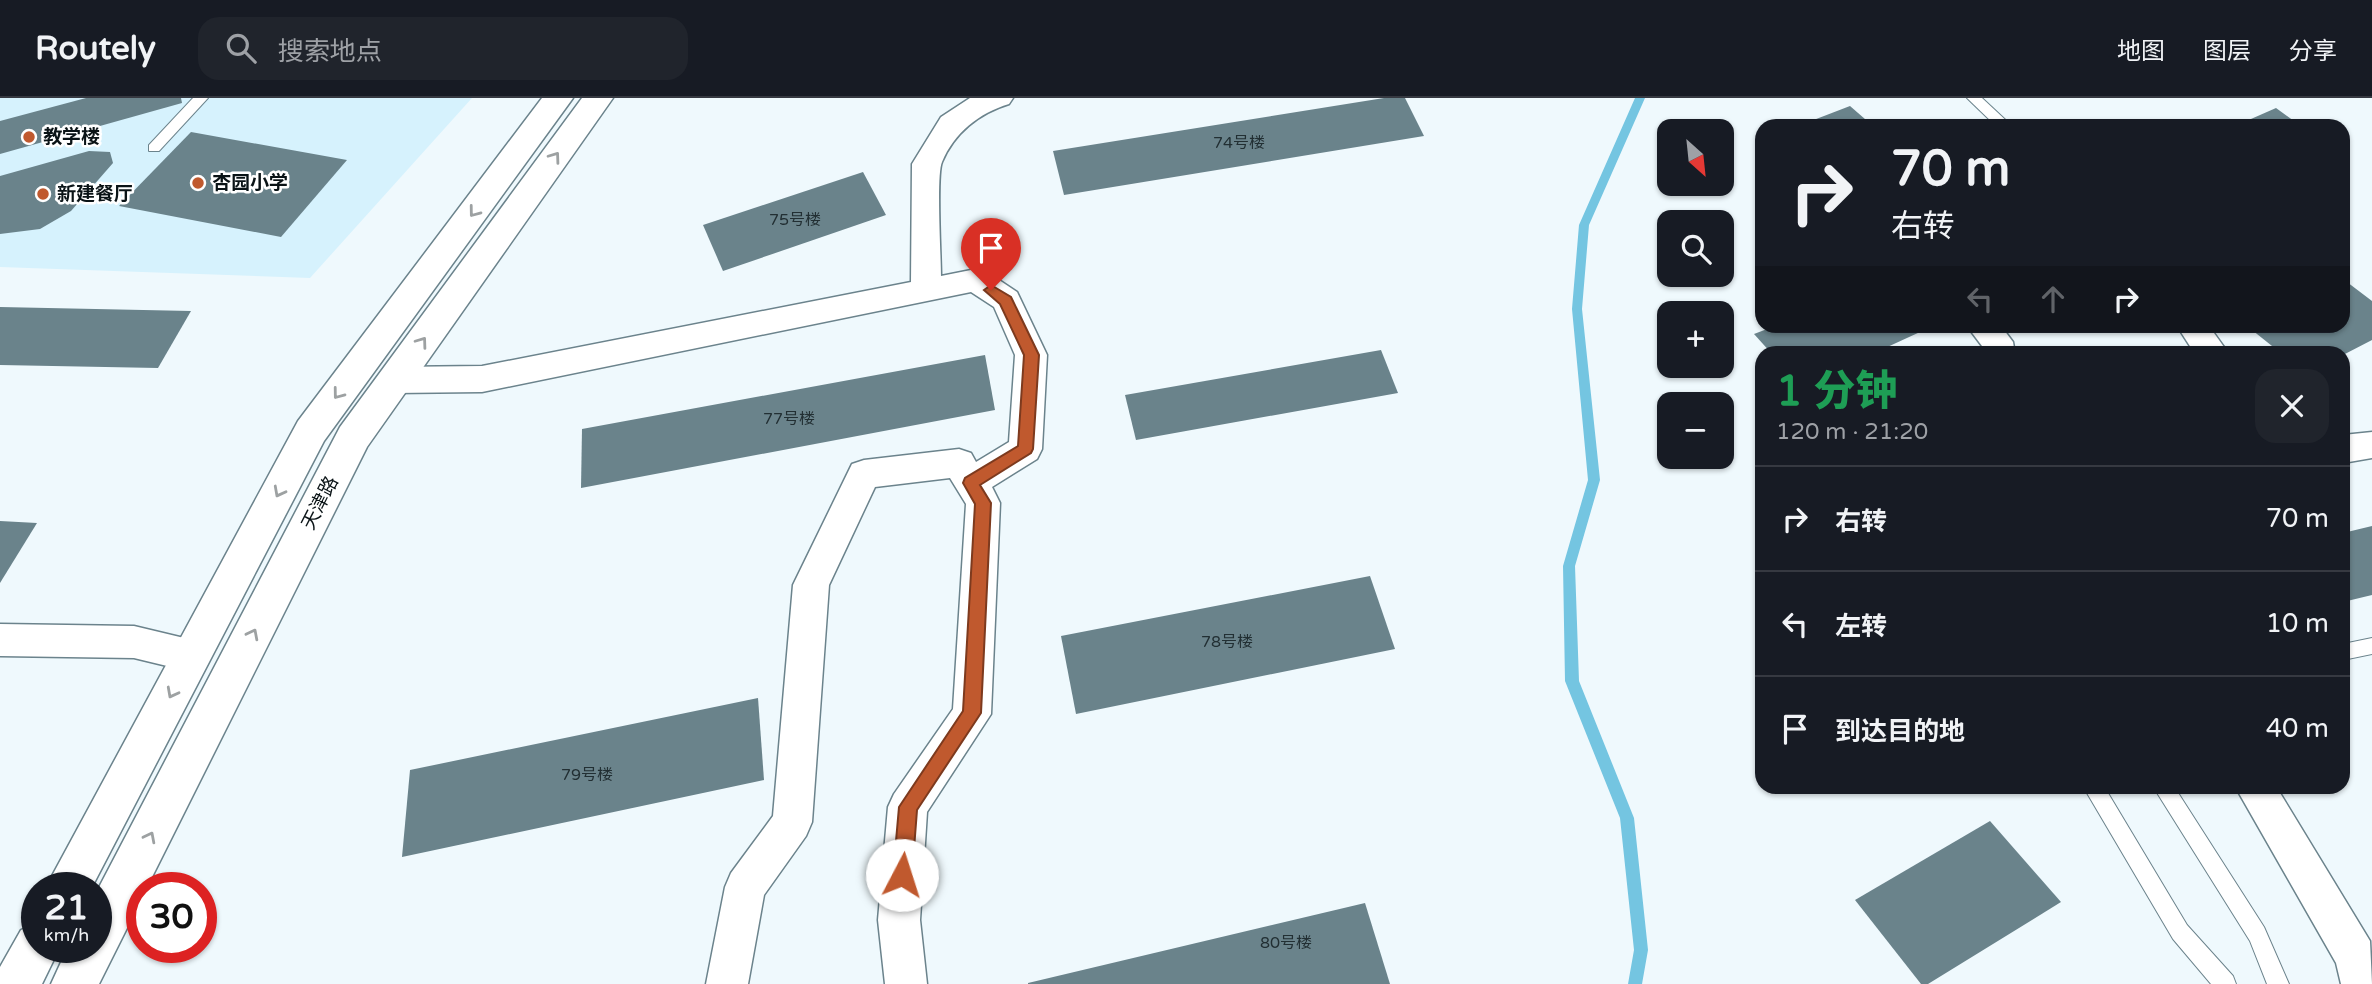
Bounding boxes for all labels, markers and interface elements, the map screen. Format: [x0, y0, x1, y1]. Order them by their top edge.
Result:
search box [198, 17, 688, 80]
text: Routely [35, 29, 156, 68]
icon: search [222, 29, 260, 67]
text: 搜索地点 [278, 36, 382, 67]
text: 地图 [2117, 37, 2165, 66]
text: 图层 [2203, 37, 2251, 66]
text: 分享 [2289, 37, 2337, 66]
north arrow [1657, 119, 1734, 196]
map controls [1657, 119, 1734, 469]
place label: 教学楼 [43, 126, 100, 148]
marker: 教学楼 [21, 129, 37, 145]
house number: 74号楼 [1213, 133, 1265, 153]
text: 70 m [1891, 140, 2010, 199]
icon: right [1776, 147, 1867, 238]
one-way arrow [546, 152, 559, 165]
place label: 杏园小学 [212, 172, 288, 194]
marker: 杏园小学 [190, 175, 206, 191]
place label: 新建餐厅 [57, 183, 133, 205]
marker: 新建餐厅 [35, 186, 51, 202]
one-way arrow [470, 204, 482, 217]
text: 右转 [1891, 208, 1955, 246]
house number: 75号楼 [769, 210, 821, 230]
button: search [1657, 210, 1734, 287]
pin [961, 218, 1021, 290]
icon: arrive [972, 229, 1010, 267]
icon: left [1961, 280, 1999, 318]
icon: ahead [2034, 280, 2072, 318]
icon: right [2107, 280, 2145, 318]
button: + [1657, 301, 1734, 378]
one-way arrow [414, 337, 426, 350]
text: 1 分钟 [1776, 366, 1897, 417]
button: close [2255, 369, 2329, 443]
one-way arrow [334, 387, 347, 399]
button: − [1657, 392, 1734, 469]
house number: 77号楼 [763, 409, 815, 429]
text: 120 m · 21:20 [1776, 418, 1928, 446]
street label: 天津路 [297, 473, 343, 533]
one-way arrow [274, 485, 287, 497]
icon: right [1776, 500, 1814, 538]
text: 70 m [2266, 503, 2329, 534]
text: 右转 [1835, 506, 1887, 537]
icon: left [1776, 605, 1814, 643]
text: 10 m [2266, 608, 2329, 639]
text: 左转 [1835, 611, 1887, 642]
one-way arrow [244, 629, 258, 641]
house number: 78号楼 [1201, 632, 1253, 652]
one-way arrow [167, 685, 180, 698]
icon: arrive [1776, 710, 1814, 748]
text: 40 m [2266, 713, 2329, 744]
text: 到达目的地 [1835, 716, 1965, 747]
house number: 79号楼 [561, 765, 613, 785]
one-way arrow [141, 832, 155, 844]
position arrow [865, 838, 939, 912]
speed limit sign: 30 [126, 872, 217, 963]
text: 21 [45, 887, 88, 929]
text: km/h [44, 924, 89, 946]
house number: 80号楼 [1260, 933, 1312, 953]

